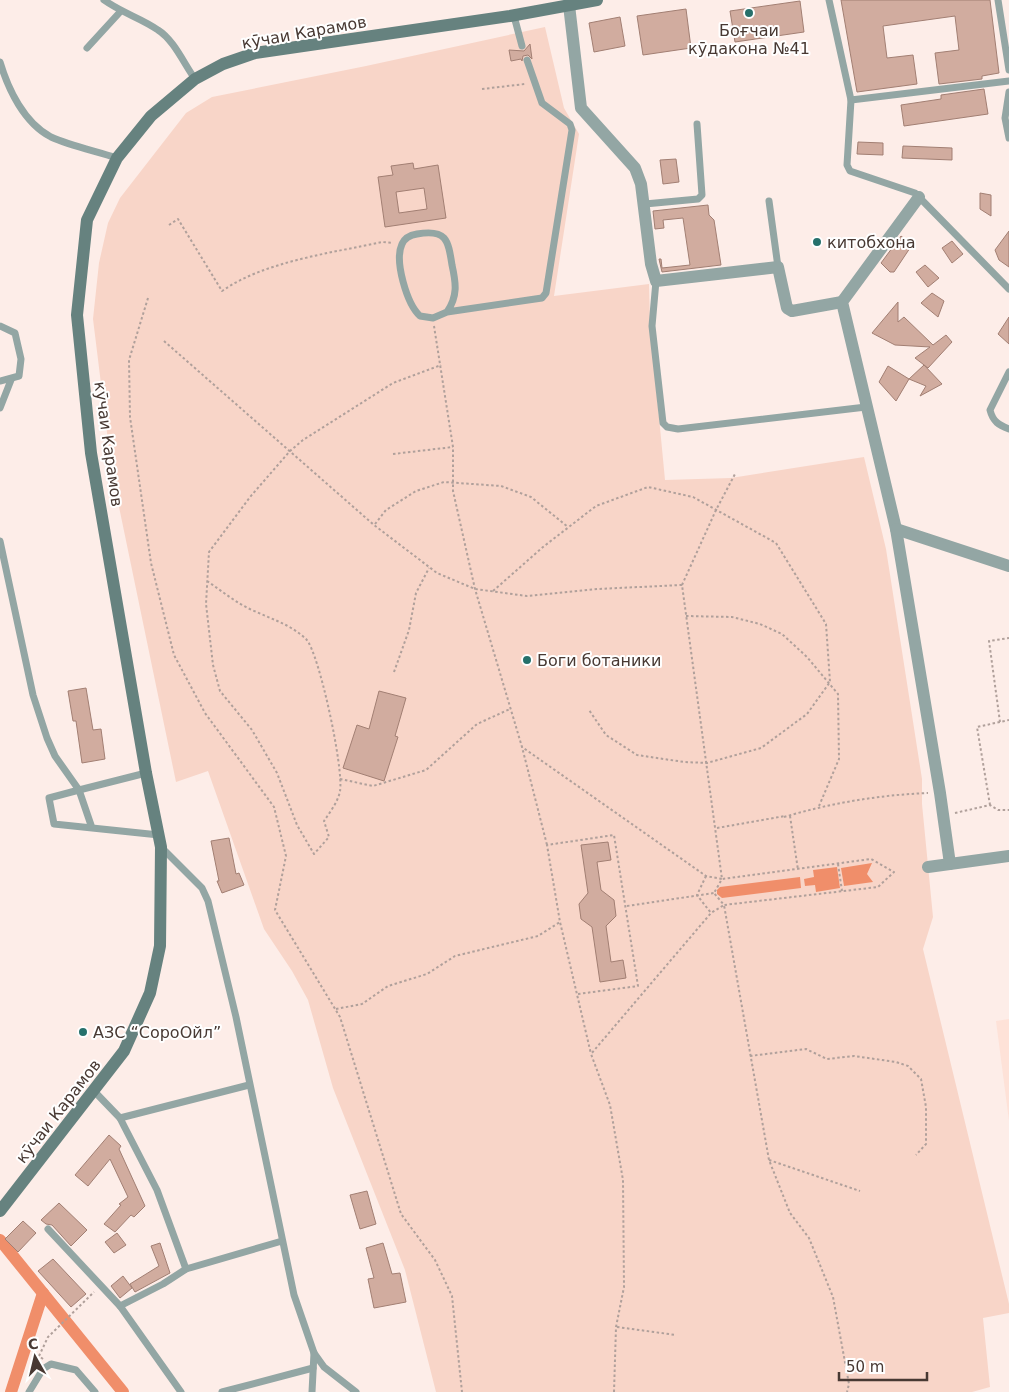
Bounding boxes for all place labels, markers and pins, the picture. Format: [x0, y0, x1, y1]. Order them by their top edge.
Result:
marker: Боғчаи кӯдакона №41 [743, 7, 755, 19]
place label: Боғчаи кӯдакона №41 [688, 21, 810, 58]
place label: китобхона [827, 233, 916, 252]
marker: китобхона [811, 236, 823, 248]
place label: Боги ботаники [537, 651, 661, 670]
marker: Боги ботаники [521, 654, 533, 666]
place label: АЗС “СороОйл” [93, 1023, 221, 1042]
marker: АЗС “СороОйл” [77, 1026, 89, 1038]

